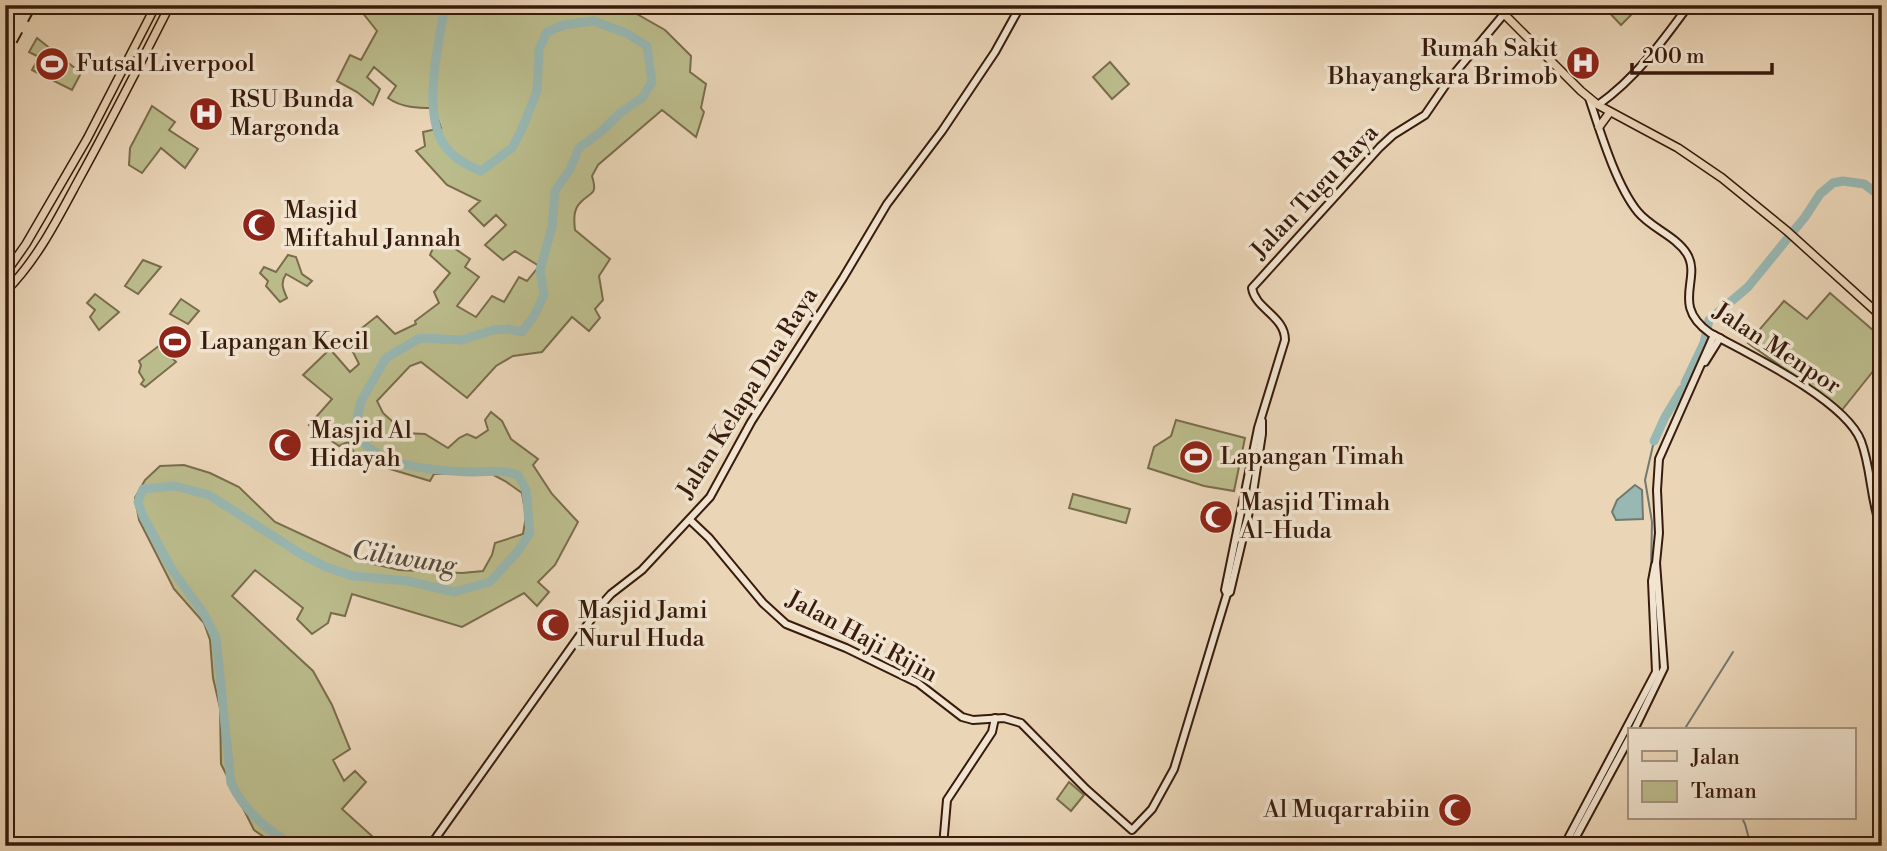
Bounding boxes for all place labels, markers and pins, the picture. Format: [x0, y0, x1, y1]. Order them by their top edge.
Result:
place label: Rumah Sakit Bhayangkara Brimob [1327, 34, 1558, 92]
hospital icon: Rumah Sakit Bhayangkara Brimob [1564, 44, 1602, 82]
sports icon: Futsal Liverpool [33, 45, 71, 83]
place label: Futsal Liverpool [76, 49, 255, 79]
place label: RSU Bunda Margonda [230, 85, 354, 143]
hospital icon: RSU Bunda Margonda [187, 95, 225, 133]
place label: Masjid Miftahul Jannah [284, 196, 461, 254]
mosque icon: Masjid Miftahul Jannah [240, 206, 278, 244]
sports icon: Lapangan Kecil [156, 323, 194, 361]
place label: Lapangan Kecil [200, 327, 369, 357]
place label: Masjid Al Hidayah [310, 416, 412, 474]
mosque icon: Masjid Al Hidayah [266, 426, 304, 464]
sports icon: Lapangan Timah [1177, 438, 1215, 476]
place label: Lapangan Timah [1220, 442, 1404, 472]
place label: Masjid Timah Al-Huda [1239, 488, 1390, 546]
mosque icon: Masjid Timah Al-Huda [1197, 498, 1235, 536]
place label: Masjid Jami Nurul Huda [578, 596, 708, 654]
mosque icon: Masjid Jami Nurul Huda [534, 606, 572, 644]
mosque icon: Al Muqarrabiin [1436, 791, 1474, 829]
place label: Al Muqarrabiin [1262, 795, 1430, 825]

